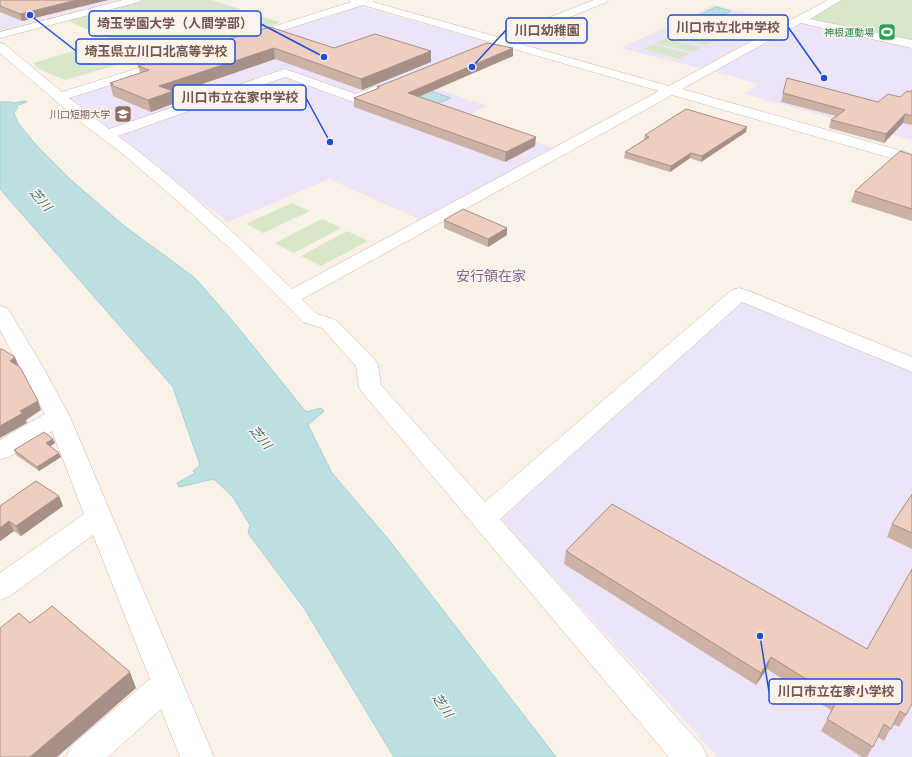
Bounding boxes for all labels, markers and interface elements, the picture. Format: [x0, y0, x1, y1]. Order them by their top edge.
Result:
callout: 埼玉学園大学（人間学部） [89, 11, 261, 36]
text: 埼玉学園大学（人間学部） [97, 15, 253, 31]
callout: 川口市立北中学校 [668, 15, 788, 40]
callout: 川口幼稚園 [506, 18, 587, 43]
text: 川口市立北中学校 [676, 19, 780, 35]
text: 川口幼稚園 [514, 22, 580, 38]
sports icon: 神根運動場 [877, 22, 897, 42]
place label: 神根運動場 [824, 26, 874, 38]
callout: 埼玉県立川口北高等学校 [76, 39, 235, 64]
text: 埼玉県立川口北高等学校 [84, 43, 228, 59]
callout: 川口市立在家中学校 [173, 85, 306, 110]
text: 川口市立在家中学校 [181, 89, 299, 105]
school or university icon: 川口短期大学 [113, 104, 133, 124]
place label: 川口短期大学 [50, 108, 110, 120]
water label: 芝川 [26, 184, 57, 216]
district label: 安行領在家 [456, 267, 526, 284]
water label: 芝川 [247, 422, 277, 454]
callout: 川口市立在家小学校 [769, 679, 902, 704]
text: 川口市立在家小学校 [777, 683, 895, 699]
water label: 芝川 [429, 690, 458, 722]

